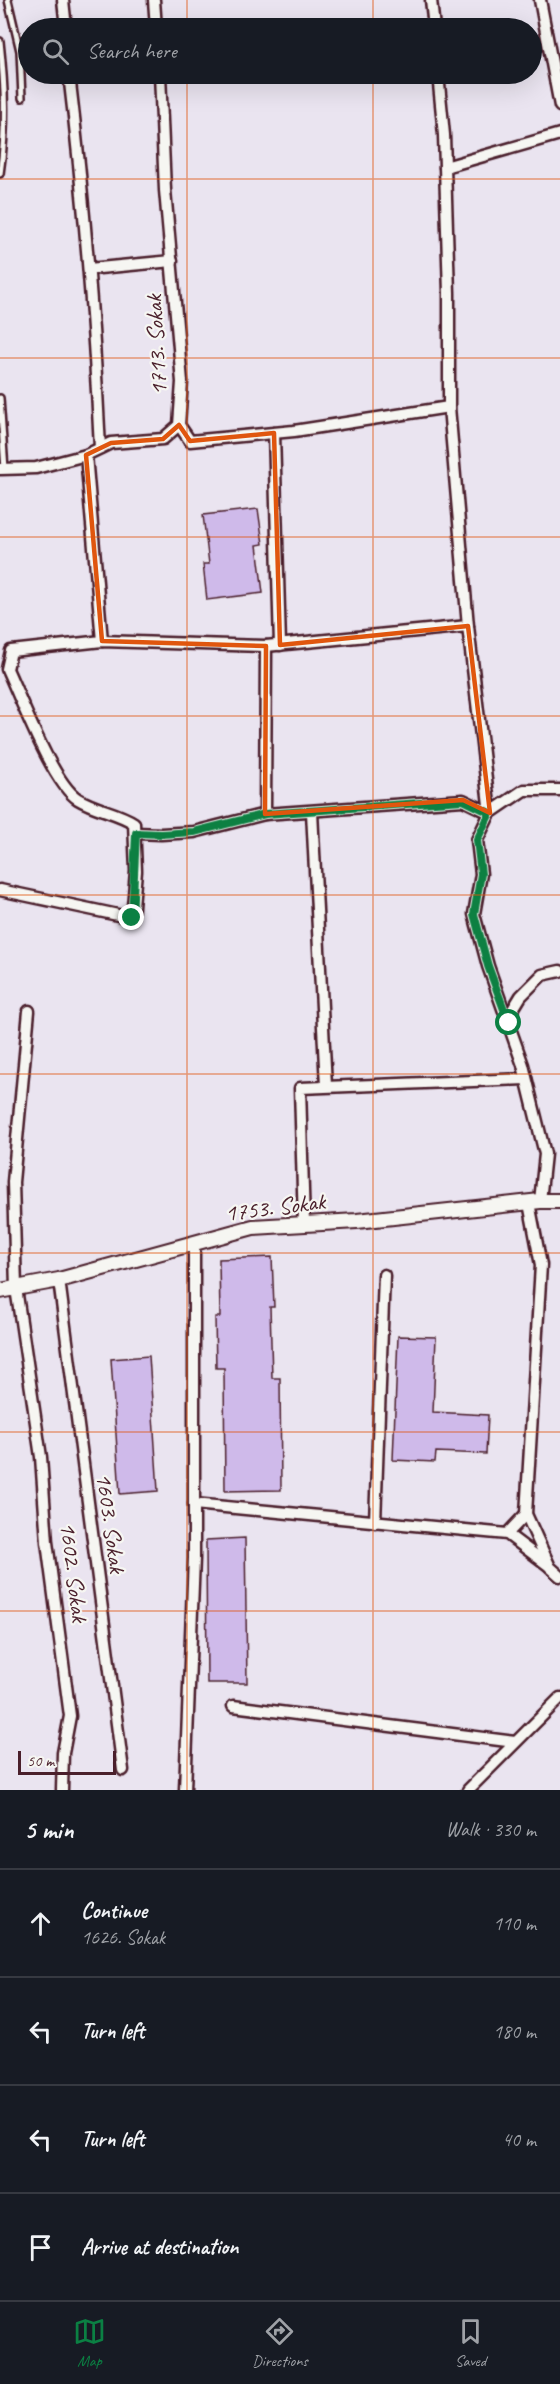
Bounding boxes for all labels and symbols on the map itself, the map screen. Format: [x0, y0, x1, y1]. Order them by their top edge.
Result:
street label: 1713. Sokak [138, 292, 174, 396]
route end [118, 904, 144, 930]
route start [495, 1009, 521, 1035]
street label: 1753. Sokak [223, 1186, 329, 1228]
street label: 1603. Sokak [89, 1471, 133, 1577]
street label: 1602. Sokak [53, 1520, 95, 1626]
scale bar [18, 1748, 116, 1776]

